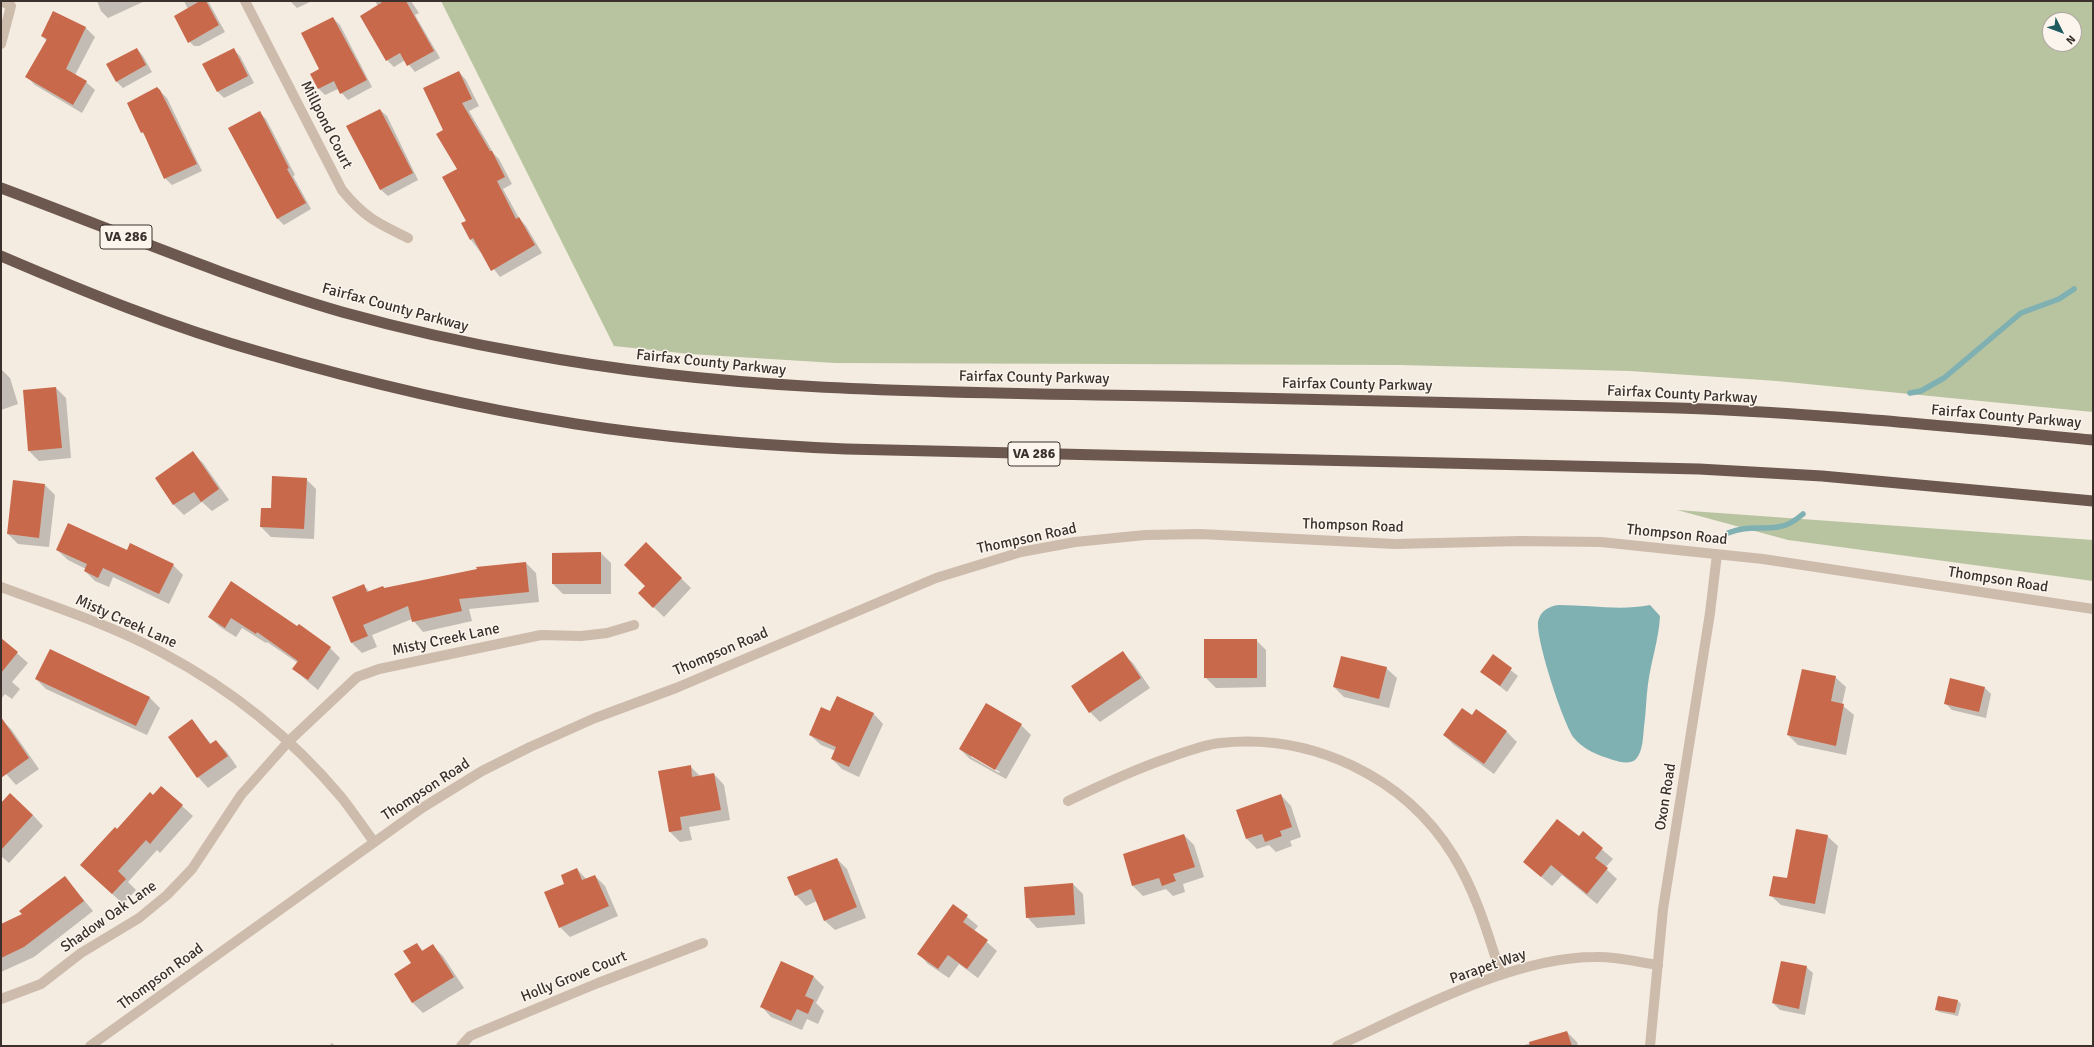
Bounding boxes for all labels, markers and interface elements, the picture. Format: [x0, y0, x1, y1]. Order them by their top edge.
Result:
north arrow [2042, 12, 2082, 52]
text: N [2063, 33, 2078, 47]
street label: Millpond Court [296, 78, 356, 172]
road number: VA 286 [100, 225, 152, 249]
street label: Fairfax County Parkway [320, 280, 470, 336]
street label: Fairfax County Parkway [635, 346, 787, 380]
street label: Fairfax County Parkway [959, 368, 1109, 388]
street label: Fairfax County Parkway [1282, 375, 1432, 395]
street label: Fairfax County Parkway [1606, 382, 1758, 408]
street label: Fairfax County Parkway [1930, 401, 2082, 433]
road number: VA 286 [1008, 442, 1060, 466]
street label: Thompson Road [1302, 515, 1404, 537]
street label: Thompson Road [976, 520, 1078, 558]
street label: Thompson Road [1626, 521, 1728, 549]
street label: Thompson Road [1947, 563, 2049, 597]
street label: Misty Creek Lane [72, 592, 180, 652]
street label: Misty Creek Lane [391, 620, 501, 660]
street label: Thompson Road [671, 624, 771, 680]
street label: Thompson Road [379, 755, 473, 825]
street label: Oxon Road [1652, 762, 1680, 832]
street label: Shadow Oak Lane [58, 877, 160, 957]
street label: Thompson Road [115, 940, 207, 1014]
street label: Parapet Way [1448, 946, 1528, 988]
street label: Holly Grove Court [518, 948, 630, 1006]

